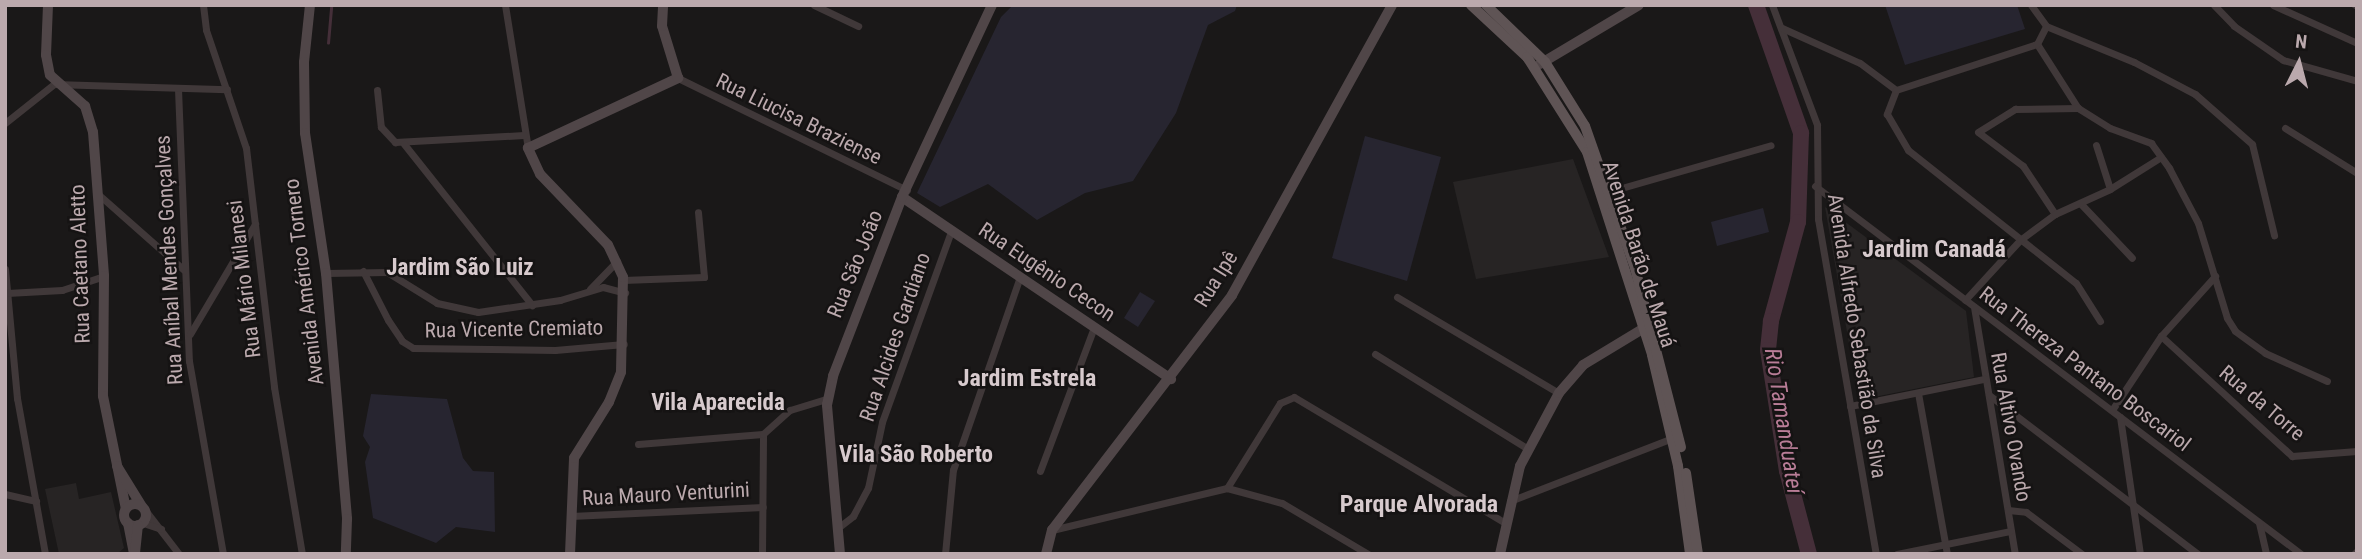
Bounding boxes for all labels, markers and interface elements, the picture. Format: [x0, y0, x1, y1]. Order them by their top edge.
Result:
north arrow [2264, 28, 2334, 98]
text: N [2294, 30, 2308, 54]
street label: Rua Liucisa Braziense [712, 68, 886, 170]
street label: Rua Aníbal Mendes Gonçalves [150, 135, 188, 385]
street label: Avenida Barão de Mauá [1597, 158, 1681, 350]
street label: Avenida Américo Tornero [279, 177, 329, 387]
street label: Rua Caetano Aletto [65, 184, 95, 344]
street label: Avenida Alfredo Sebastião da Silva [1822, 192, 1892, 480]
street label: Rua Mário Milanesi [222, 199, 266, 359]
street label: Rua São João [822, 207, 888, 321]
street label: Rua Eugênio Cecon [974, 217, 1120, 327]
district label: Jardim Canadá [1862, 236, 2006, 264]
street label: Rua Ipê [1189, 246, 1243, 312]
street label: Rua Alcides Gardiano [854, 249, 936, 425]
district label: Jardim São Luiz [386, 254, 534, 282]
street label: Rua Thereza Pantano Boscariol [1974, 281, 2196, 457]
street label: Rua Vicente Cremiato [425, 315, 603, 343]
water label: Rio Tamanduateí [1758, 346, 1808, 496]
street label: Rua Altivo Ovando [1985, 350, 2037, 504]
street label: Rua da Torre [2214, 360, 2310, 446]
district label: Jardim Estrela [958, 365, 1096, 393]
district label: Vila Aparecida [651, 389, 785, 417]
district label: Vila São Roberto [839, 441, 993, 469]
street label: Rua Mauro Venturini [582, 477, 750, 511]
district label: Parque Alvorada [1340, 491, 1498, 519]

